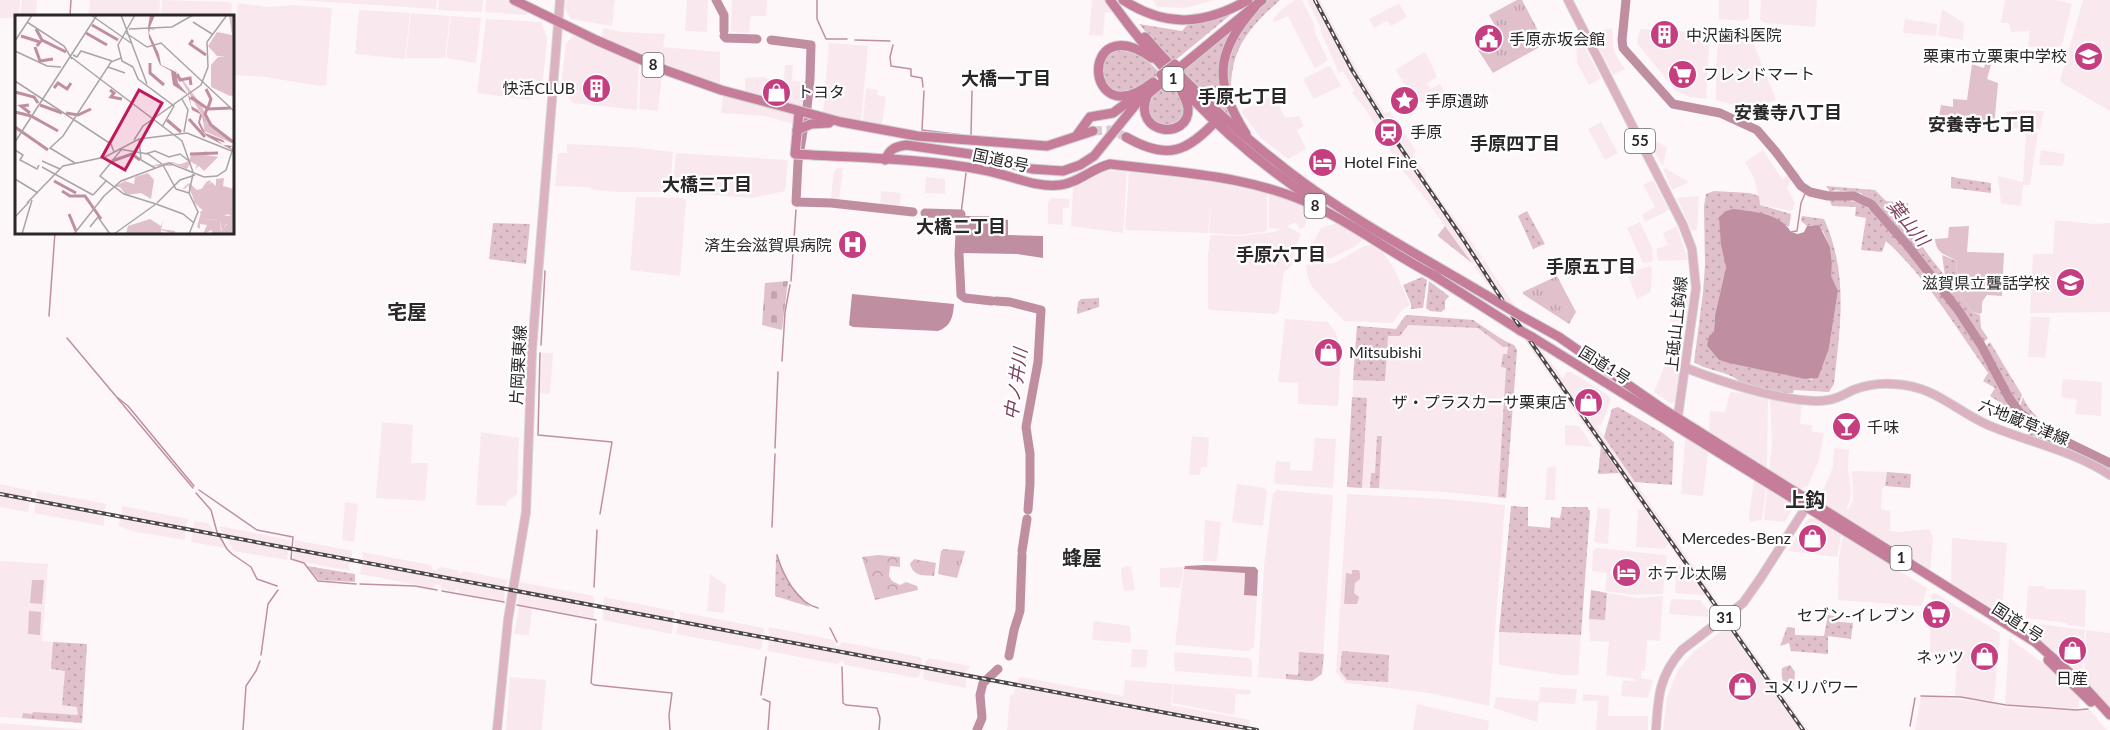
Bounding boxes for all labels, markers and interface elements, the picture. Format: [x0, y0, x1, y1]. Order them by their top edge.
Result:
inset map [15, 15, 234, 234]
building icon: 中沢歯科医院 [1649, 19, 1681, 51]
public building icon: 手原赤坂会館 [1472, 23, 1504, 55]
place label: 中沢歯科医院 [1686, 25, 1782, 44]
place label: 手原赤坂会館 [1509, 29, 1605, 48]
school or university icon: 栗東市立栗東中学校 [2072, 40, 2104, 72]
place label: 栗東市立栗東中学校 [1923, 46, 2067, 65]
road number: 8 [642, 53, 664, 77]
supermarket icon: フレンドマート [1666, 58, 1698, 90]
place label: フレンドマート [1703, 64, 1815, 83]
district label: 大橋一丁目 [961, 67, 1051, 89]
road number: 1 [1162, 67, 1184, 91]
building icon: 快活CLUB [580, 72, 612, 104]
shop icon: トヨタ [760, 76, 792, 108]
place label: 快活CLUB [502, 78, 575, 97]
place label: トヨタ [797, 82, 845, 101]
district label: 手原七丁目 [1198, 85, 1288, 107]
place icon: 手原遺跡 [1388, 85, 1420, 117]
place label: 手原遺跡 [1425, 91, 1489, 110]
district label: 安養寺八丁目 [1734, 101, 1842, 123]
district label: 安養寺七丁目 [1928, 113, 2036, 135]
station icon: 手原 [1373, 116, 1405, 148]
place label: 手原 [1410, 122, 1442, 141]
road number: 55 [1625, 129, 1655, 153]
district label: 手原四丁目 [1470, 132, 1560, 154]
street label: 国道8号 [971, 144, 1031, 175]
hotel icon: Hotel Fine [1307, 146, 1339, 178]
place label: Hotel Fine [1344, 152, 1417, 171]
district label: 大橋三丁目 [662, 173, 752, 195]
road number: 8 [1304, 194, 1326, 218]
water label: 葉山川 [1883, 194, 1936, 252]
district label: 大橋二丁目 [916, 215, 1006, 237]
hospital icon: 済生会滋賀県病院 [837, 229, 869, 261]
place label: 済生会滋賀県病院 [704, 235, 832, 254]
district label: 手原六丁目 [1236, 243, 1326, 265]
district label: 手原五丁目 [1546, 255, 1636, 277]
school or university icon: 滋賀県立聾話学校 [2055, 267, 2087, 299]
place label: 滋賀県立聾話学校 [1922, 273, 2050, 292]
street label: 上砥山上鈎線 [1661, 275, 1690, 373]
district label: 宅屋 [387, 299, 427, 323]
street label: 片岡栗東線 [506, 325, 529, 405]
shop icon: Mitsubishi [1312, 336, 1344, 368]
street label: 国道1号 [1576, 341, 1635, 388]
place label: Mitsubishi [1349, 342, 1422, 361]
water label: 中ノ井川 [999, 345, 1031, 421]
shop icon: ザ・プラスカーサ栗東店 [1572, 386, 1604, 418]
place label: ザ・プラスカーサ栗東店 [1392, 392, 1567, 411]
street label: 六地蔵草津線 [1976, 395, 2072, 448]
bar icon: 千味 [1830, 411, 1862, 443]
place label: 千味 [1867, 417, 1899, 436]
district label: 上鈎 [1785, 487, 1825, 511]
shop icon: Mercedes-Benz [1796, 522, 1828, 554]
place label: Mercedes-Benz [1681, 528, 1791, 547]
district label: 蜂屋 [1062, 545, 1102, 569]
road number: 1 [1890, 546, 1912, 570]
hotel icon: ホテル太陽 [1610, 557, 1642, 589]
place label: ホテル太陽 [1647, 563, 1727, 582]
street label: 国道1号 [1989, 598, 2047, 645]
supermarket icon: セブン-イレブン [1920, 599, 1952, 631]
place label: セブン-イレブン [1797, 605, 1915, 624]
road number: 31 [1710, 606, 1740, 630]
shop icon: 日産 [2056, 634, 2088, 666]
shop icon: ネッツ [1969, 641, 2001, 673]
place label: ネッツ [1916, 647, 1964, 666]
place label: 日産 [2056, 668, 2088, 687]
shop icon: コメリパワー [1726, 671, 1758, 703]
place label: コメリパワー [1763, 677, 1859, 696]

